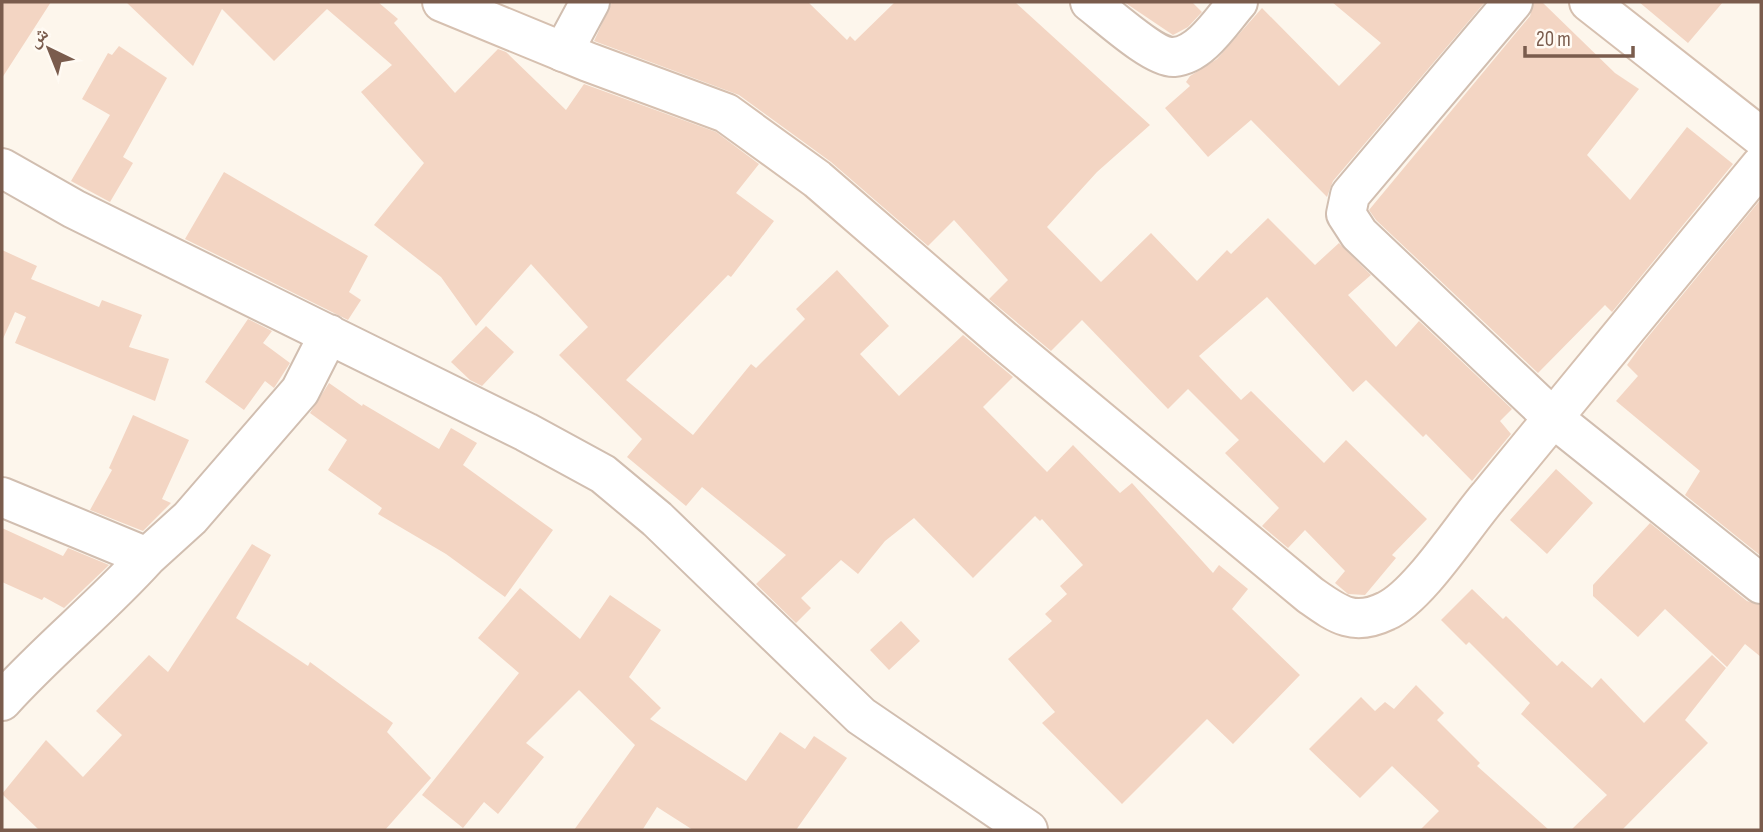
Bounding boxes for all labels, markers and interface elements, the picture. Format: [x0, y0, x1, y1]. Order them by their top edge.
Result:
north arrow [14, 14, 84, 84]
scale bar [1525, 14, 1634, 58]
text: ش [23, 22, 54, 53]
text: 20 m [1536, 27, 1571, 52]

